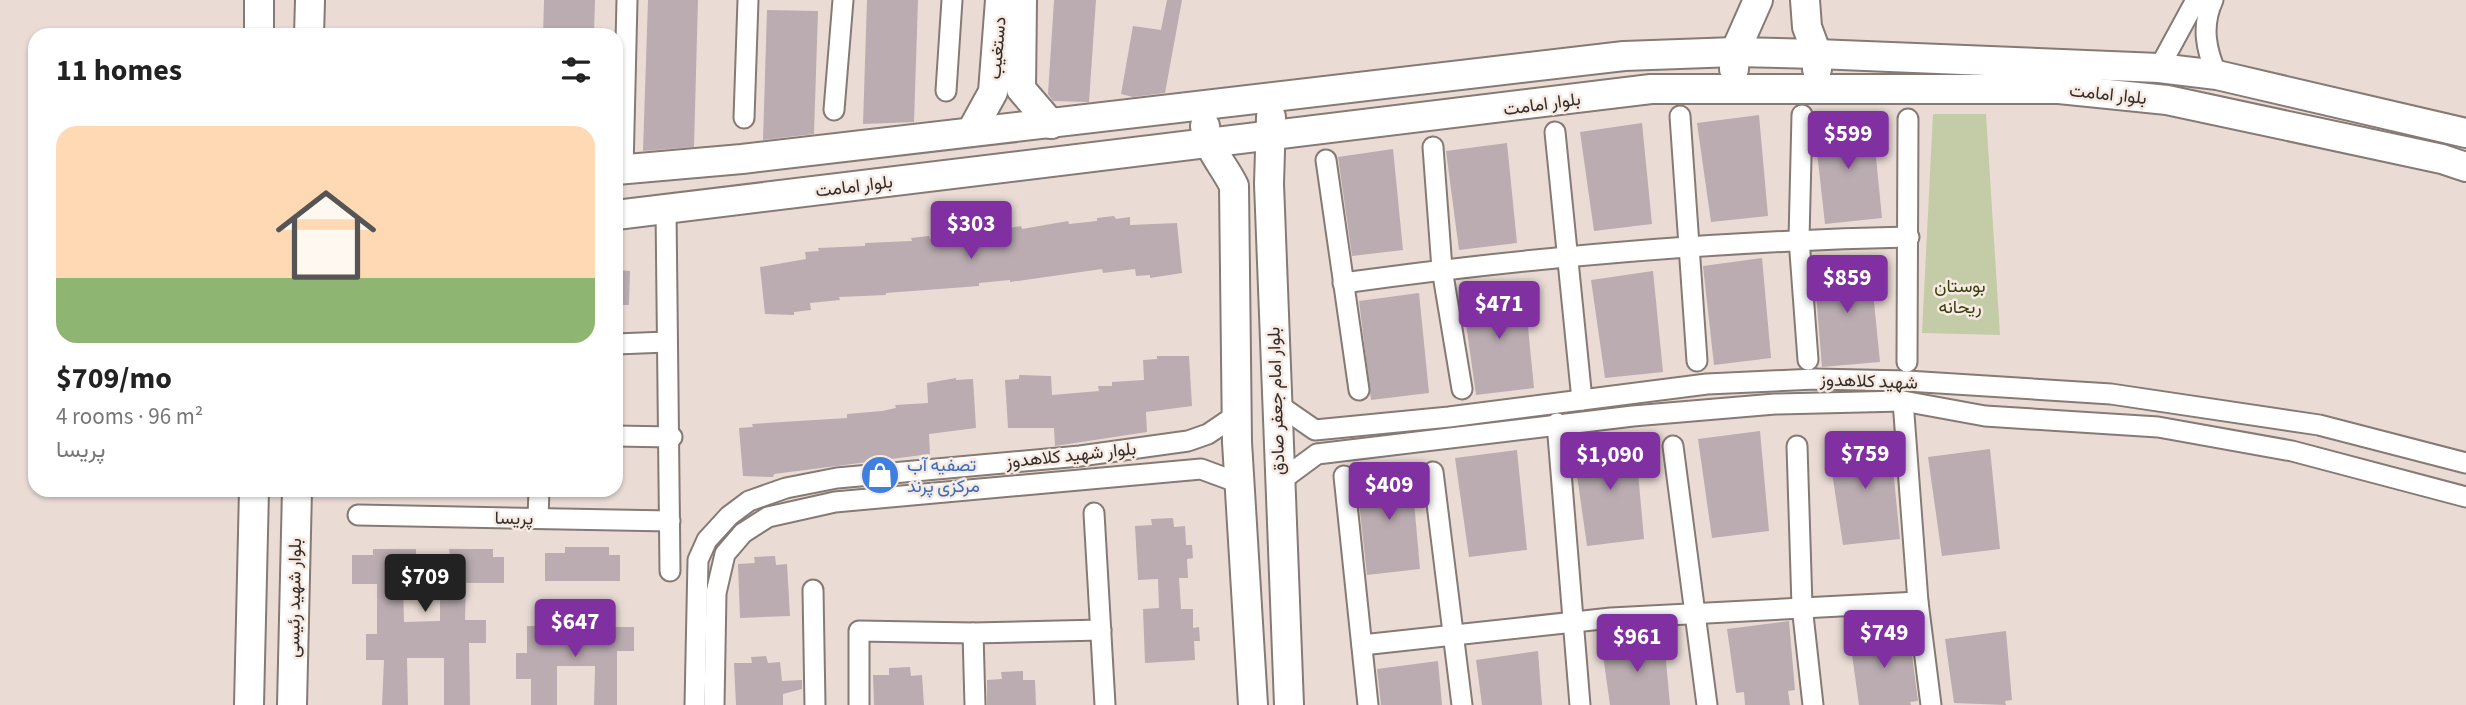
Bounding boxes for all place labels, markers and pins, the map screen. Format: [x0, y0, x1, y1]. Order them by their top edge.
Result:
pin: $599 [1807, 111, 1889, 171]
pin: $303 [930, 202, 1012, 261]
pin: $859 [1806, 256, 1888, 315]
pin: $471 [1458, 282, 1540, 341]
pin: $759 [1824, 432, 1906, 491]
pin: $1,090 [1553, 433, 1667, 492]
place label: تصفیه آب مرکزی پرند [907, 453, 980, 499]
shop icon: تصفیه آب مرکزی پرند [859, 454, 901, 496]
pin: $409 [1348, 462, 1430, 522]
pin: $709 [384, 554, 466, 614]
pin: $647 [534, 600, 616, 659]
pin: $749 [1843, 610, 1925, 670]
pin: $961 [1596, 614, 1678, 674]

